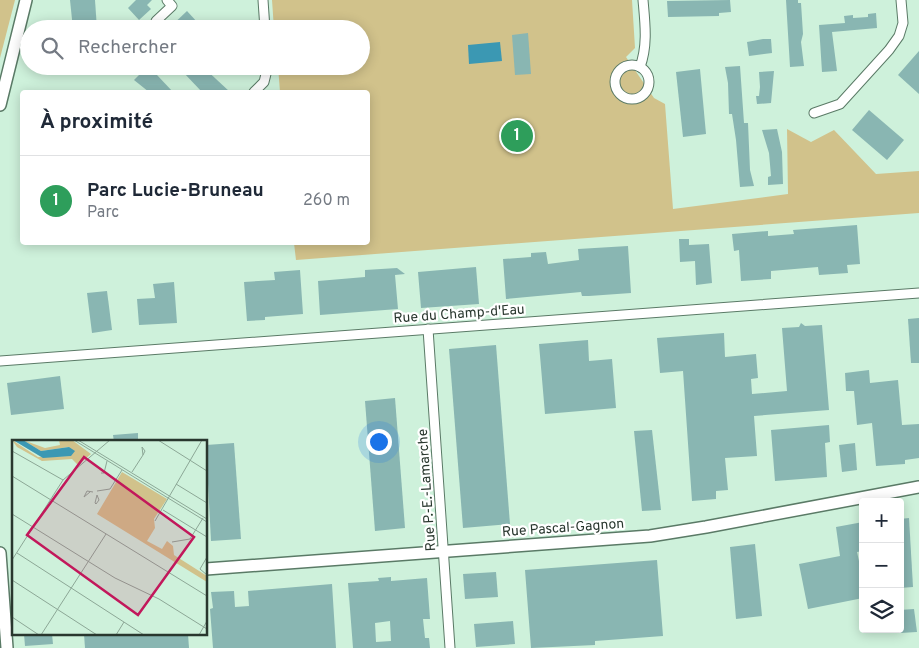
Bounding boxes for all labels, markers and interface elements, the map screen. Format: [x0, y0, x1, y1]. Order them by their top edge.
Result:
search box [20, 20, 370, 75]
icon: search [38, 34, 66, 62]
text: Rechercher [78, 36, 177, 60]
text: À proximité [40, 109, 153, 136]
pin: 1 [501, 117, 533, 155]
text: Parc Lucie-Bruneau [87, 179, 264, 203]
text: 1 [53, 191, 59, 211]
text: 260 m [303, 191, 350, 211]
text: Parc [87, 203, 119, 223]
street label: Rue du Champ-d'Eau [393, 301, 525, 328]
street label: Rue P.-E.-Lamarche [415, 428, 440, 552]
your location [366, 429, 392, 455]
inset map [12, 440, 208, 636]
map controls [859, 498, 904, 633]
button: + [859, 498, 904, 543]
street label: Rue Pascal-Gagnon [501, 516, 625, 541]
button: − [859, 543, 904, 588]
button: layers [859, 588, 904, 633]

